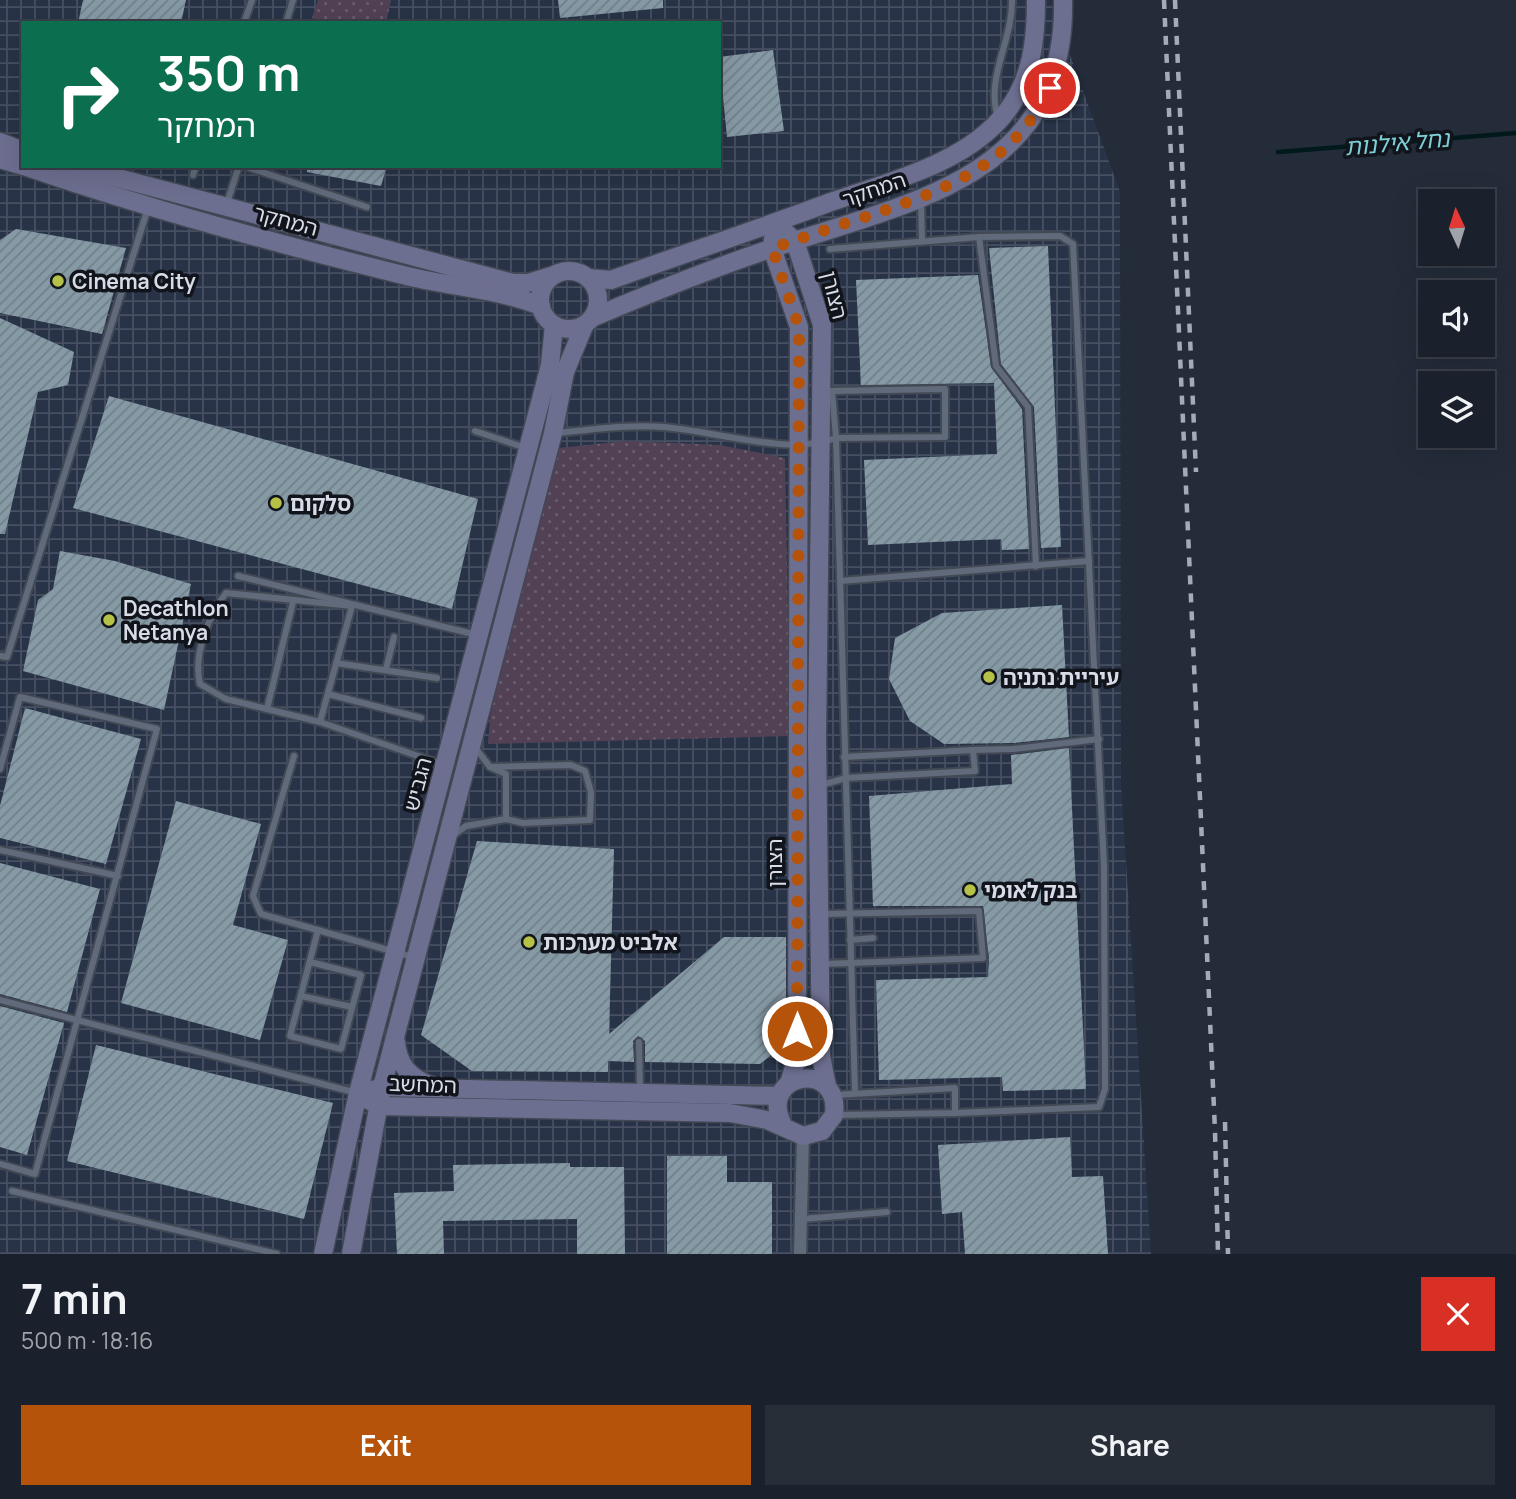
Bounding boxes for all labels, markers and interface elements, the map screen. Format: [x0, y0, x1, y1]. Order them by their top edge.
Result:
text: 350 m [157, 39, 300, 106]
icon: right [42, 49, 133, 140]
pin [1020, 58, 1080, 118]
icon: arrive [1031, 69, 1069, 107]
text: המחקר [157, 103, 256, 147]
water label: נחל אילנות [1343, 121, 1453, 163]
street label: המחקר [839, 165, 909, 213]
north arrow [1418, 189, 1494, 266]
map controls [1418, 189, 1495, 448]
street label: המחקר [251, 198, 321, 242]
place label: Cinema City [72, 267, 196, 295]
street label: הצורן [816, 268, 854, 322]
marker: Cinema City [50, 273, 66, 289]
button: sound [1418, 280, 1495, 357]
button: layers [1418, 371, 1495, 448]
place label: סלקום [290, 489, 351, 517]
marker: סלקום [268, 495, 284, 511]
place label: Decathlon Netanya [123, 594, 229, 646]
marker: Decathlon Netanya [101, 612, 117, 628]
place label: עיריית נתניה [1003, 663, 1119, 691]
marker: עיריית נתניה [981, 669, 997, 685]
street label: הגביש [396, 754, 438, 814]
street label: הצורן [760, 839, 788, 887]
place label: בנק לאומי [984, 876, 1078, 904]
marker: בנק לאומי [962, 882, 978, 898]
place label: אלביט מערכות [543, 928, 678, 956]
marker: אלביט מערכות [521, 934, 537, 950]
position arrow [760, 994, 834, 1068]
street label: המחשב [389, 1069, 457, 1099]
text: 7 min [21, 1269, 128, 1327]
button: close [1421, 1277, 1495, 1351]
text: 500 m · 18:16 [21, 1324, 153, 1356]
button: Exit [21, 1405, 751, 1485]
button: Share [765, 1405, 1495, 1485]

